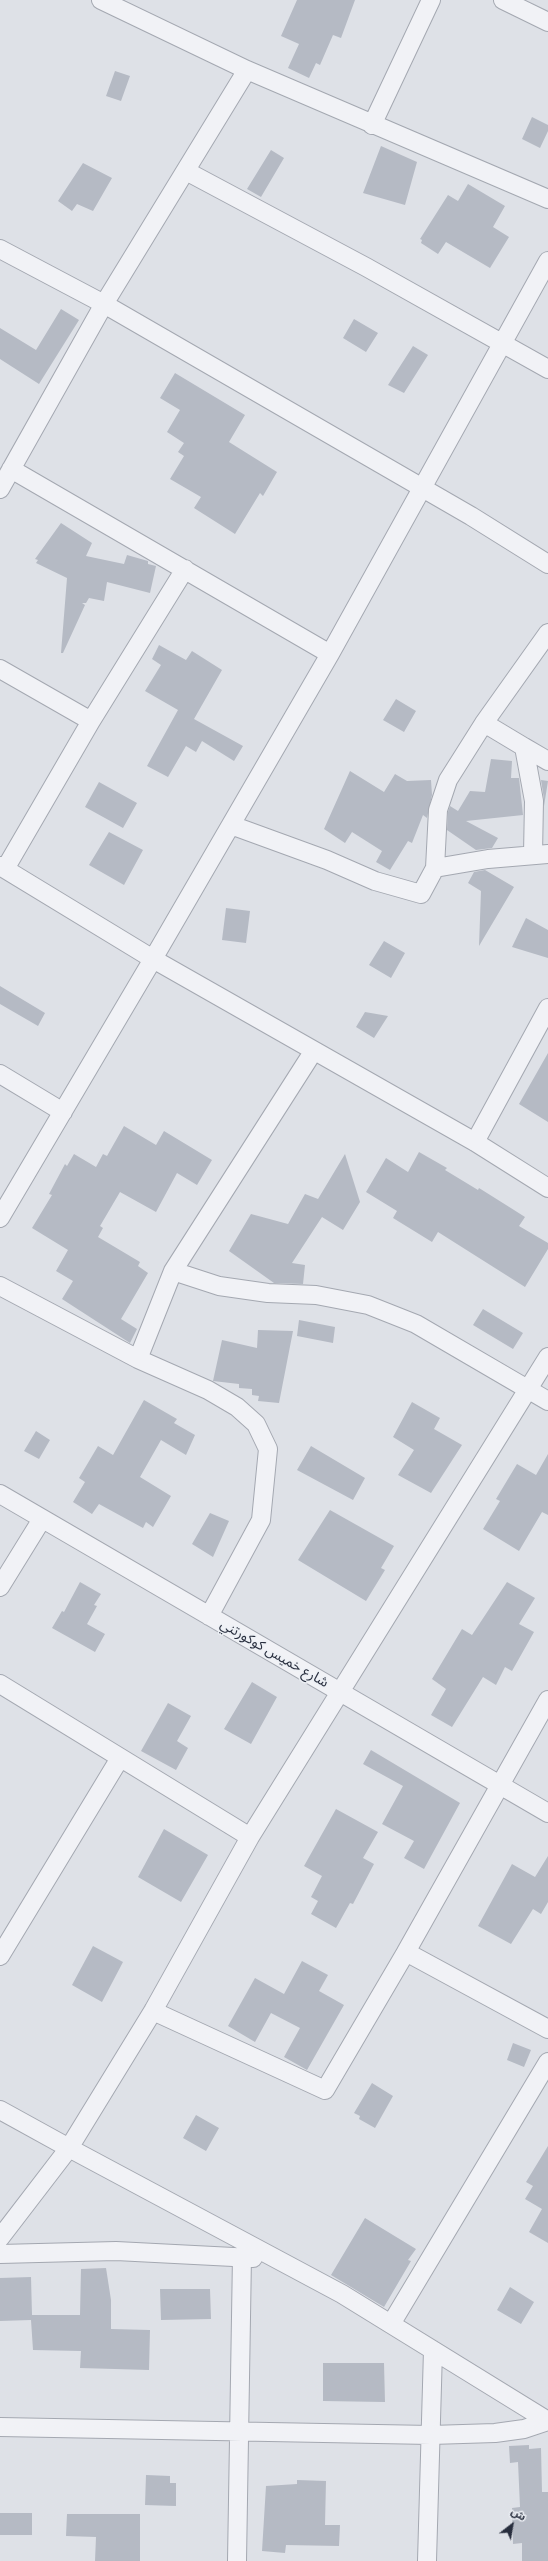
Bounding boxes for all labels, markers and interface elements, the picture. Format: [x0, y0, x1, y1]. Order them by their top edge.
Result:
street label: شارع خميس كوكورتني [217, 1616, 331, 1692]
north arrow [492, 2505, 532, 2545]
text: ش [509, 2505, 528, 2524]

